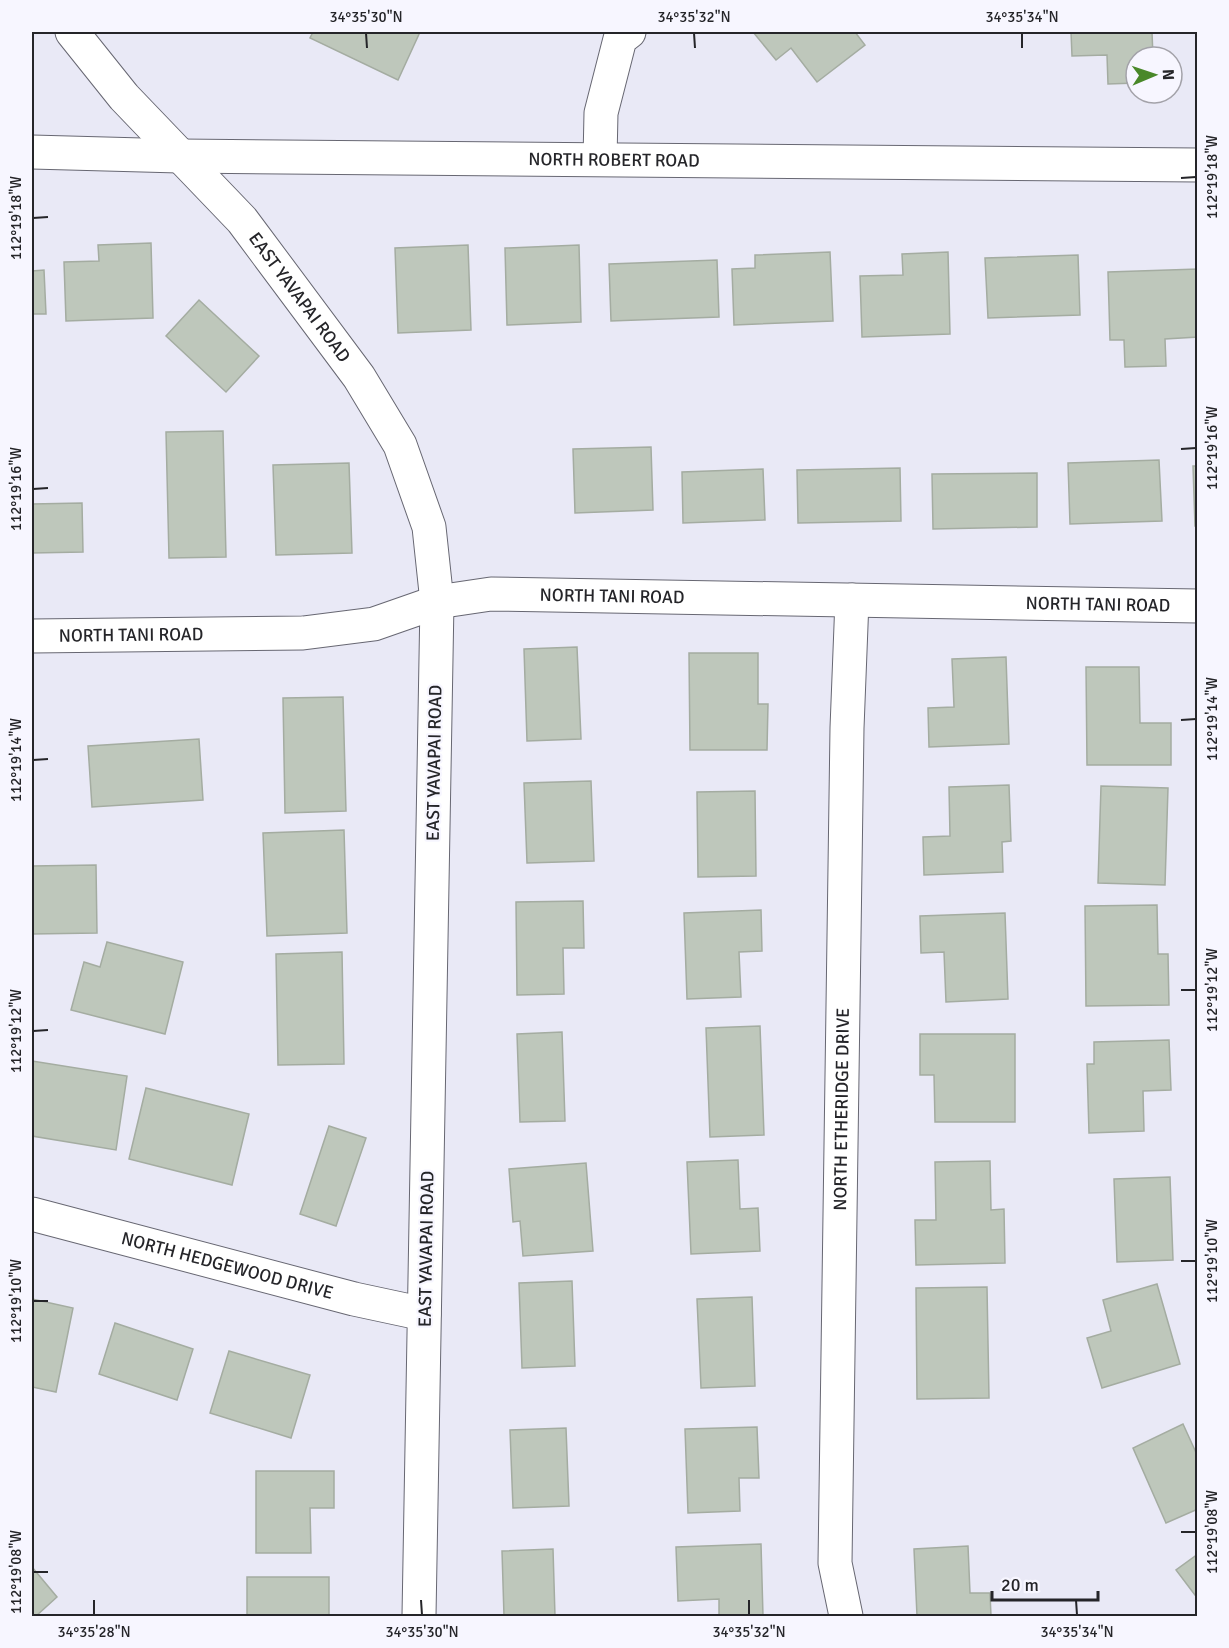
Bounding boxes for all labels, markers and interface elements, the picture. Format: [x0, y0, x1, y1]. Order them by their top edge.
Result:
text: 34°35'30"N [329, 8, 403, 26]
text: 34°35'32"N [657, 8, 731, 26]
text: 34°35'34"N [985, 8, 1059, 26]
north arrow [1124, 45, 1184, 105]
text: N [1158, 69, 1178, 80]
text: 112°19'18"W [1203, 135, 1221, 219]
street label: NORTH ROBERT ROAD [528, 148, 700, 172]
text: 112°19'18"W [7, 176, 25, 260]
street label: EAST YAVAPAI ROAD [244, 228, 355, 367]
text: 112°19'16"W [1203, 406, 1221, 490]
text: 112°19'16"W [7, 447, 25, 531]
street label: NORTH TANI ROAD [540, 584, 685, 608]
street label: NORTH TANI ROAD [1025, 592, 1171, 617]
street label: NORTH TANI ROAD [58, 623, 204, 647]
text: 112°19'14"W [1203, 677, 1221, 761]
street label: EAST YAVAPAI ROAD [422, 685, 446, 841]
text: 112°19'14"W [7, 718, 25, 802]
text: 112°19'12"W [1203, 948, 1221, 1032]
text: 112°19'12"W [7, 989, 25, 1073]
street label: NORTH ETHERIDGE DRIVE [829, 1008, 854, 1211]
street label: EAST YAVAPAI ROAD [414, 1171, 438, 1327]
text: 112°19'10"W [1203, 1219, 1221, 1303]
street label: NORTH HEDGEWOOD DRIVE [119, 1227, 336, 1304]
text: 112°19'10"W [7, 1259, 25, 1343]
text: 112°19'08"W [1203, 1490, 1221, 1574]
text: 112°19'08"W [7, 1530, 25, 1614]
scale bar [992, 1564, 1098, 1602]
text: 20 m [1001, 1574, 1039, 1596]
text: 34°35'28"N [57, 1623, 131, 1641]
text: 34°35'30"N [385, 1623, 459, 1641]
text: 34°35'32"N [712, 1623, 786, 1641]
text: 34°35'34"N [1040, 1623, 1114, 1641]

